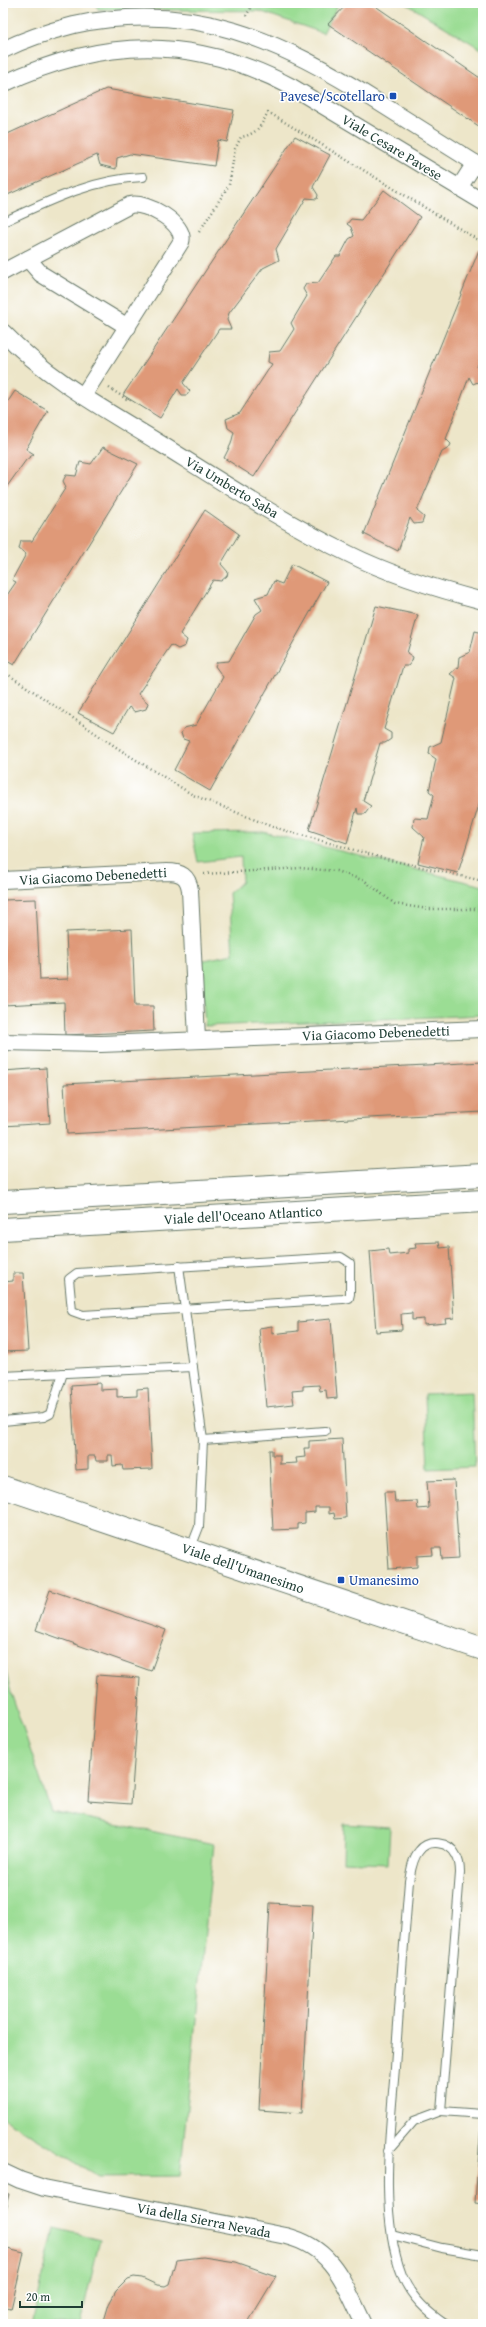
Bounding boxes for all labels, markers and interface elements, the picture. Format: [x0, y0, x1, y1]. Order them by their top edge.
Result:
place label: Pavese/Scotellaro [280, 86, 385, 106]
marker: Pavese/Scotellaro [388, 91, 398, 101]
street label: Viale Cesare Pavese [338, 109, 446, 185]
street label: Via Umberto Saba [182, 451, 283, 523]
street label: Via Giacomo Debenedetti [19, 862, 167, 890]
street label: Via Giacomo Debenedetti [302, 1020, 450, 1046]
street label: Viale dell'Oceano Atlantico [163, 1201, 323, 1229]
street label: Viale dell'Umanesimo [179, 1538, 307, 1598]
place label: Umanesimo [349, 1570, 419, 1590]
marker: Umanesimo [336, 1575, 346, 1585]
street label: Via della Sierra Nevada [135, 2197, 273, 2243]
scale bar [20, 2283, 82, 2309]
text: 20 m [26, 2288, 50, 2305]

